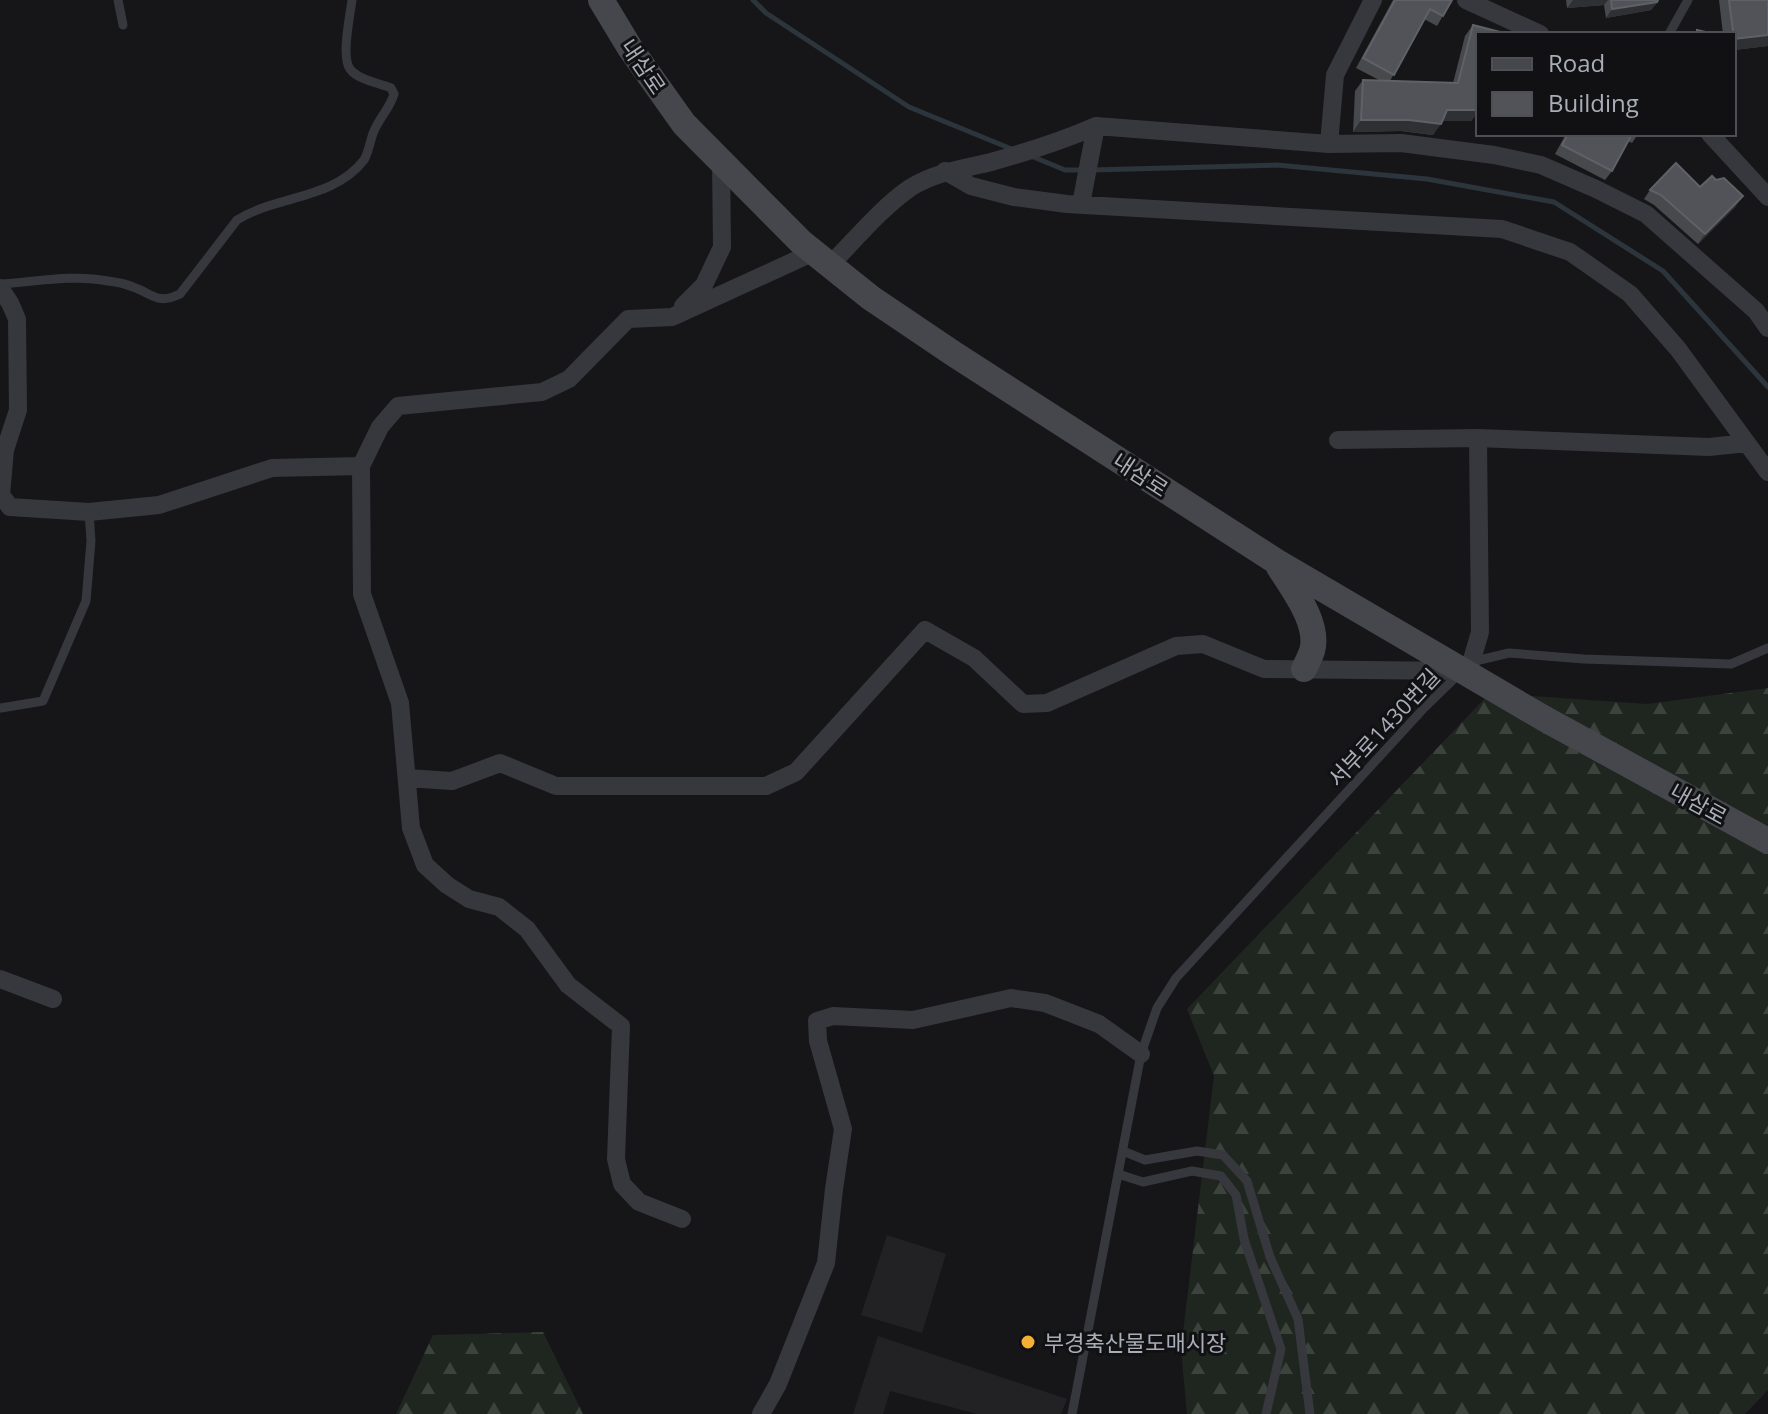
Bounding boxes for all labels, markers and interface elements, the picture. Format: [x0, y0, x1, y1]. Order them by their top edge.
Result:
street label: 내삼로 [615, 32, 673, 100]
legend [1476, 32, 1736, 136]
text: Road [1548, 46, 1605, 79]
text: Building [1548, 86, 1639, 119]
street label: 내삼로 [1107, 445, 1175, 503]
street label: 서부로1430번길 [1320, 661, 1446, 793]
street label: 내삼로 [1665, 775, 1733, 831]
place label: 부경축산물도매시장 [1044, 1327, 1226, 1357]
marker: 부경축산물도매시장 [1019, 1333, 1037, 1351]

